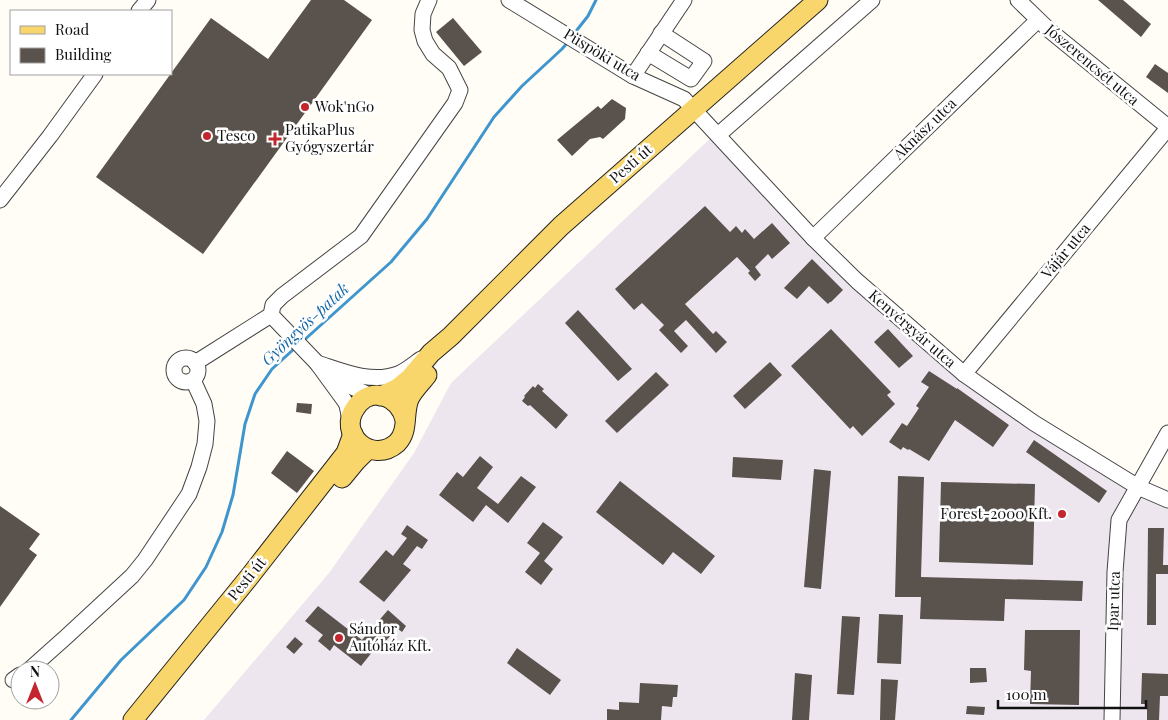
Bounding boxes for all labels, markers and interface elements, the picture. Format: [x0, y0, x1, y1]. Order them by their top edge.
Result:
legend [10, 10, 172, 75]
text: Road [55, 19, 89, 39]
street label: Jószerencsét utca [1041, 19, 1144, 110]
street label: Püspöki utca [560, 23, 645, 85]
text: Building [55, 44, 112, 64]
street label: Aknász utca [888, 93, 961, 164]
place label: Wok'nGo [314, 96, 374, 116]
marker: Wok'nGo [299, 101, 311, 113]
place label: PatikaPlus Gyógyszertár [285, 119, 374, 156]
place label: Tesco [217, 125, 255, 145]
marker: Tesco [201, 130, 213, 142]
marker: PatikaPlus Gyógyszertár [269, 133, 281, 145]
street label: Pesti út [605, 139, 656, 187]
street label: Vájár utca [1036, 218, 1095, 283]
water label: Gyöngyös-patak [257, 278, 353, 370]
street label: Kenyérgyár utca [865, 285, 961, 372]
place label: Forest-2000 Kft. [940, 503, 1052, 523]
marker: Forest-2000 Kft. [1056, 508, 1068, 520]
street label: Pesti út [223, 552, 270, 604]
street label: Ipar utca [1102, 570, 1124, 631]
place label: Sándor Autóház Kft. [348, 618, 431, 655]
marker: Sándor Autóház Kft. [333, 632, 345, 644]
north arrow [10, 660, 60, 710]
text: N [30, 662, 40, 681]
scale bar [998, 678, 1146, 710]
text: 100 m [1006, 684, 1047, 704]

